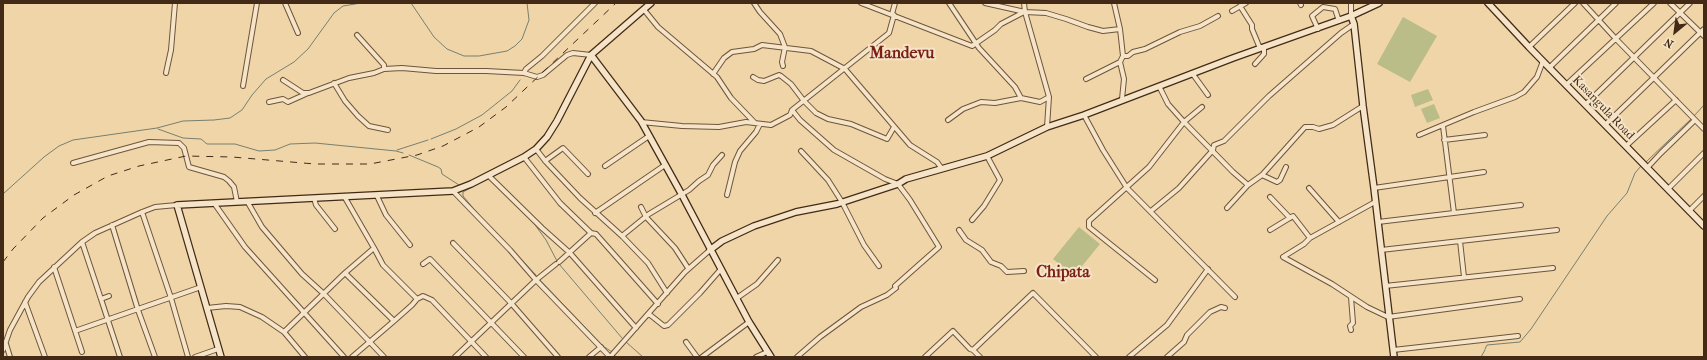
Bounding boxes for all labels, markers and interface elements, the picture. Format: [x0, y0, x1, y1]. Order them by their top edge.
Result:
north arrow [1655, 12, 1695, 52]
text: N [1662, 35, 1676, 51]
district label: Mandevu [870, 44, 934, 64]
street label: Kasangula Road [1569, 73, 1637, 143]
district label: Chipata [1036, 263, 1090, 283]

